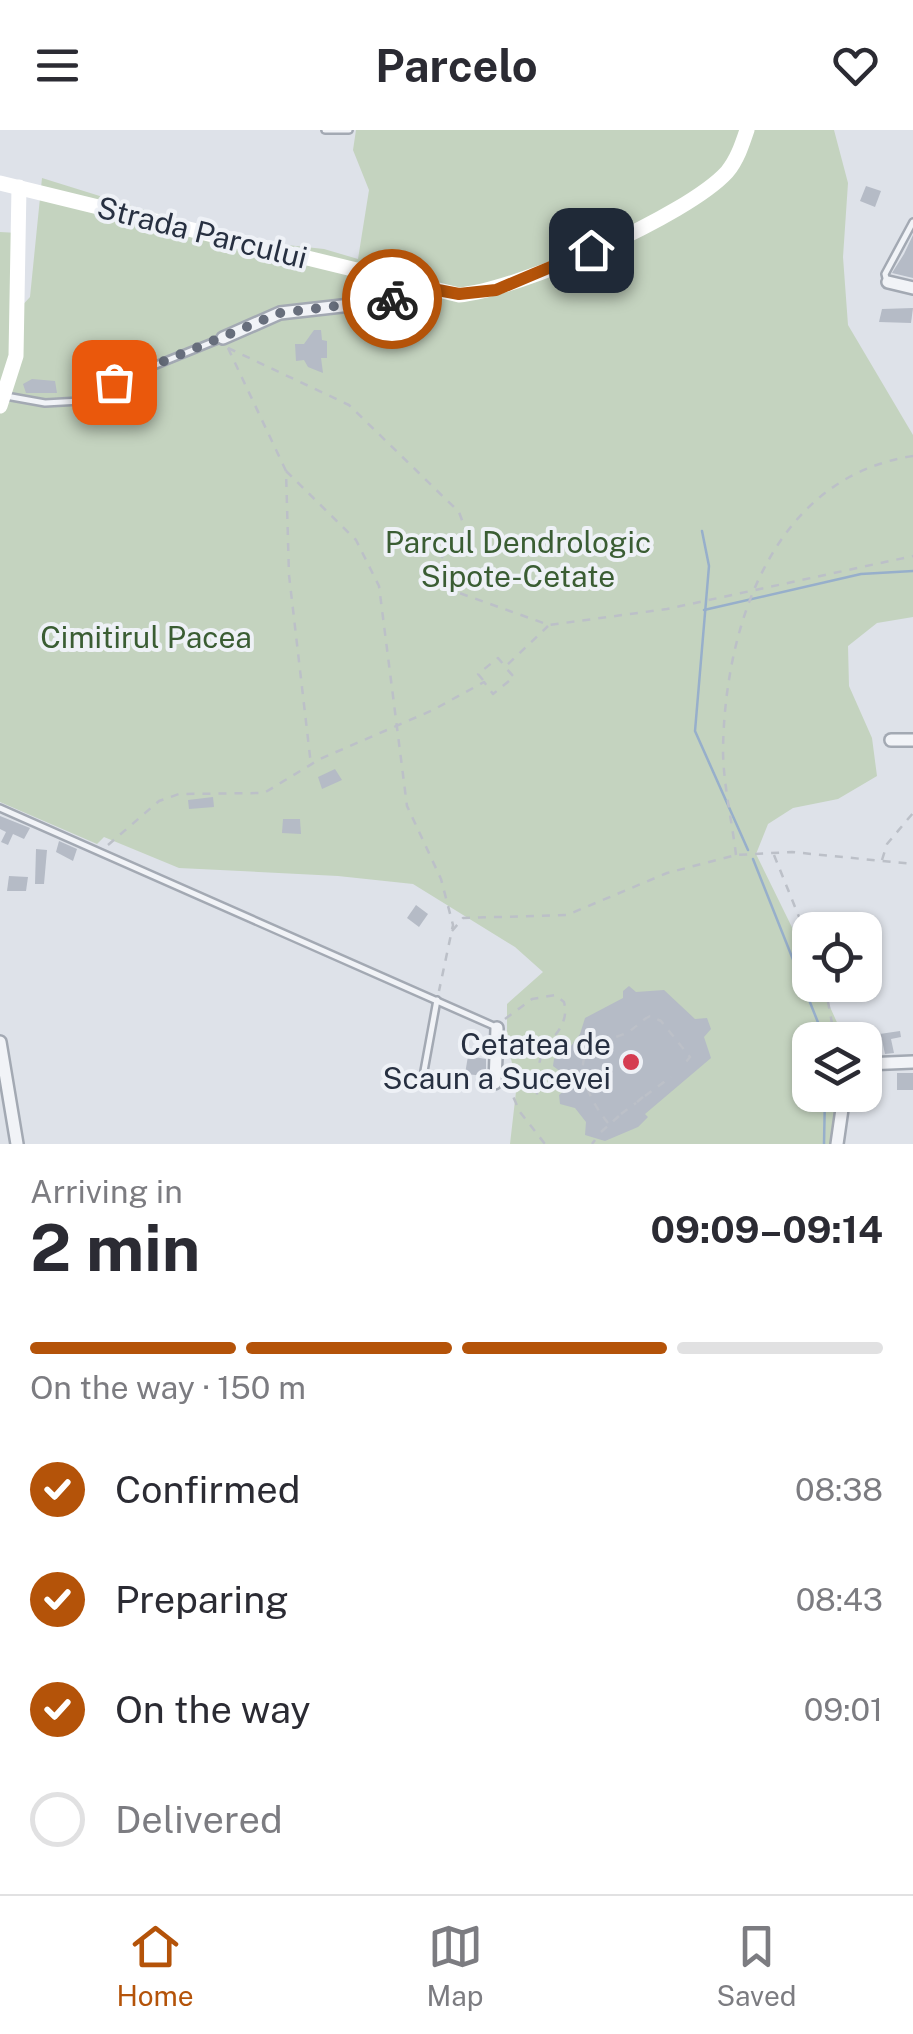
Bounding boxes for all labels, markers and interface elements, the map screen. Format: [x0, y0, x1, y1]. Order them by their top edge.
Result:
icon: menu [30, 38, 85, 93]
icon: heart [828, 38, 883, 93]
text: Parcelo [375, 39, 538, 92]
street label: Strada Parcului [94, 189, 311, 276]
pin [549, 208, 634, 293]
icon: home [564, 223, 619, 278]
courier [342, 249, 442, 349]
icon: bike [365, 272, 420, 327]
pin [72, 340, 157, 425]
icon: bag [87, 355, 142, 410]
park label: Parcul Dendrologic Sipote-Cetate [385, 524, 651, 594]
park label: Cimitirul Pacea [40, 619, 252, 655]
map controls [792, 912, 882, 1112]
button: locate [792, 912, 882, 1002]
button: layers [792, 1022, 882, 1112]
place label: Cetatea de Scaun a Sucevei [382, 1026, 611, 1096]
marker: Cetatea de Scaun a Sucevei [620, 1051, 642, 1073]
text: Arriving in [30, 1173, 183, 1210]
text: 09:09–09:14 [651, 1207, 883, 1252]
text: 2 min [30, 1209, 200, 1286]
text: On the way · 150 m [30, 1369, 306, 1406]
icon: check [30, 1462, 85, 1517]
text: Confirmed [115, 1467, 300, 1512]
text: 08:38 [795, 1471, 883, 1508]
icon: check [30, 1572, 85, 1627]
text: Preparing [115, 1577, 289, 1622]
text: 08:43 [796, 1581, 883, 1618]
icon: check [30, 1682, 85, 1737]
text: On the way [115, 1687, 311, 1732]
text: 09:01 [804, 1691, 883, 1728]
text: Delivered [115, 1797, 283, 1842]
tab: Home [116, 1919, 194, 2012]
tab: Map [427, 1919, 483, 2012]
tab: Saved [716, 1919, 797, 2012]

